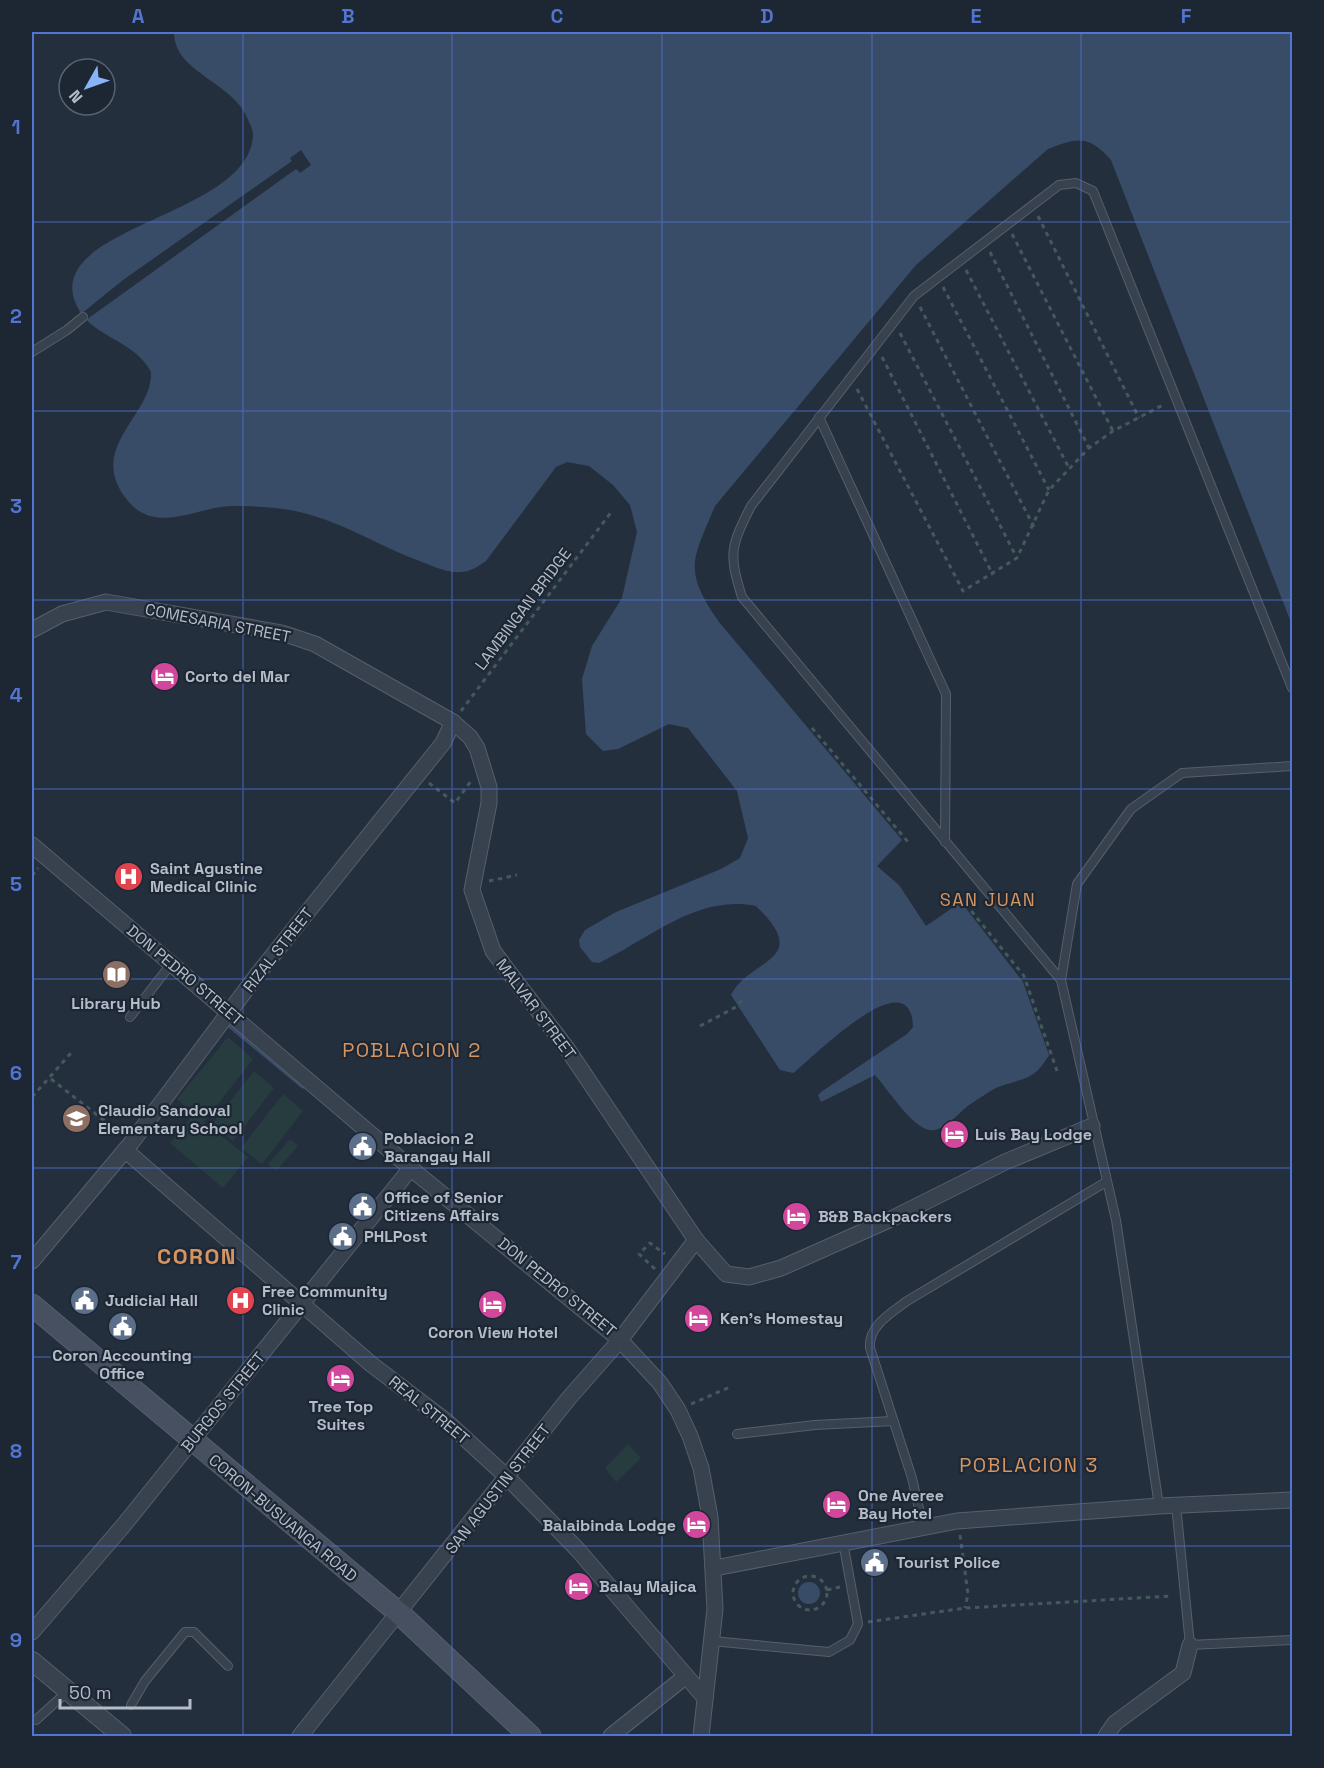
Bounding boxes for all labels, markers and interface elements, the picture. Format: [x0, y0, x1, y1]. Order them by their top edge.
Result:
text: A [132, 3, 145, 29]
text: B [341, 3, 355, 29]
text: C [551, 3, 564, 29]
text: D [760, 3, 774, 29]
text: E [970, 3, 982, 29]
text: F [1181, 3, 1192, 29]
north arrow [57, 57, 117, 117]
text: N [64, 85, 87, 107]
text: 1 [11, 114, 21, 140]
text: 2 [10, 303, 22, 329]
text: 3 [10, 493, 22, 519]
street label: LAMBINGAN BRIDGE [470, 544, 576, 674]
street label: COMESARIA STREET [143, 599, 293, 647]
hotel icon: Corto del Mar [148, 660, 180, 692]
place label: Corto del Mar [185, 666, 290, 687]
text: 4 [10, 682, 23, 708]
place label: Saint Agustine Medical Clinic [150, 858, 263, 897]
hospital icon: Saint Agustine Medical Clinic [113, 861, 145, 893]
text: 5 [10, 871, 22, 897]
district label: SAN JUAN [940, 888, 1036, 911]
street label: RIZAL STREET [238, 903, 318, 997]
street label: DON PEDRO STREET [122, 920, 248, 1030]
street label: MALVAR STREET [491, 954, 581, 1064]
library icon: Library Hub [100, 959, 132, 991]
place label: Library Hub [71, 993, 161, 1014]
district label: POBLACION 2 [342, 1037, 482, 1063]
text: 6 [10, 1060, 22, 1086]
place label: Claudio Sandoval Elementary School [98, 1100, 242, 1139]
school or university icon: Claudio Sandoval Elementary School [61, 1103, 93, 1135]
hotel icon: Luis Bay Lodge [938, 1118, 970, 1150]
place label: Luis Bay Lodge [975, 1124, 1092, 1145]
place label: Poblacion 2 Barangay Hall [384, 1128, 491, 1167]
public building icon: Poblacion 2 Barangay Hall [347, 1131, 379, 1163]
place label: Office of Senior Citizens Affairs [384, 1187, 503, 1226]
public building icon: Office of Senior Citizens Affairs [347, 1190, 379, 1222]
hotel icon: B&B Backpackers [781, 1200, 813, 1232]
place label: B&B Backpackers [818, 1206, 952, 1227]
public building icon: PHLPost [327, 1220, 359, 1252]
place label: PHLPost [364, 1226, 428, 1247]
street label: DON PEDRO STREET [493, 1233, 621, 1341]
district label: CORON [157, 1242, 237, 1270]
text: 7 [10, 1249, 22, 1275]
place label: Free Community Clinic [262, 1281, 388, 1320]
public building icon: Judicial Hall [68, 1284, 100, 1316]
hospital icon: Free Community Clinic [225, 1284, 257, 1316]
hotel icon: Coron View Hotel [477, 1288, 509, 1320]
place label: Judicial Hall [105, 1290, 198, 1311]
hotel icon: Ken's Homestay [683, 1302, 715, 1334]
place label: Ken's Homestay [720, 1308, 843, 1329]
public building icon: Coron Accounting Office [106, 1311, 138, 1343]
place label: Coron View Hotel [428, 1322, 558, 1343]
place label: Coron Accounting Office [52, 1345, 192, 1384]
street label: BURGOS STREET [176, 1348, 270, 1456]
hotel icon: Tree Top Suites [325, 1362, 357, 1394]
street label: REAL STREET [384, 1371, 474, 1449]
place label: Tree Top Suites [309, 1396, 373, 1435]
street label: SAN AGUSTIN STREET [441, 1420, 555, 1558]
text: 8 [10, 1438, 22, 1464]
street label: CORON-BUSUANGA ROAD [204, 1450, 362, 1586]
district label: POBLACION 3 [959, 1452, 1099, 1478]
place label: One Averee Bay Hotel [858, 1485, 944, 1524]
hotel icon: One Averee Bay Hotel [821, 1488, 853, 1520]
hotel icon: Balaibinda Lodge [681, 1509, 713, 1541]
place label: Balaibinda Lodge [542, 1515, 676, 1536]
public building icon: Tourist Police [859, 1546, 891, 1578]
place label: Tourist Police [896, 1552, 1000, 1573]
hotel icon: Balay Majica [562, 1570, 594, 1602]
place label: Balay Majica [599, 1576, 697, 1597]
text: 9 [10, 1627, 22, 1653]
scale bar [60, 1672, 190, 1710]
text: 50 m [69, 1681, 111, 1704]

